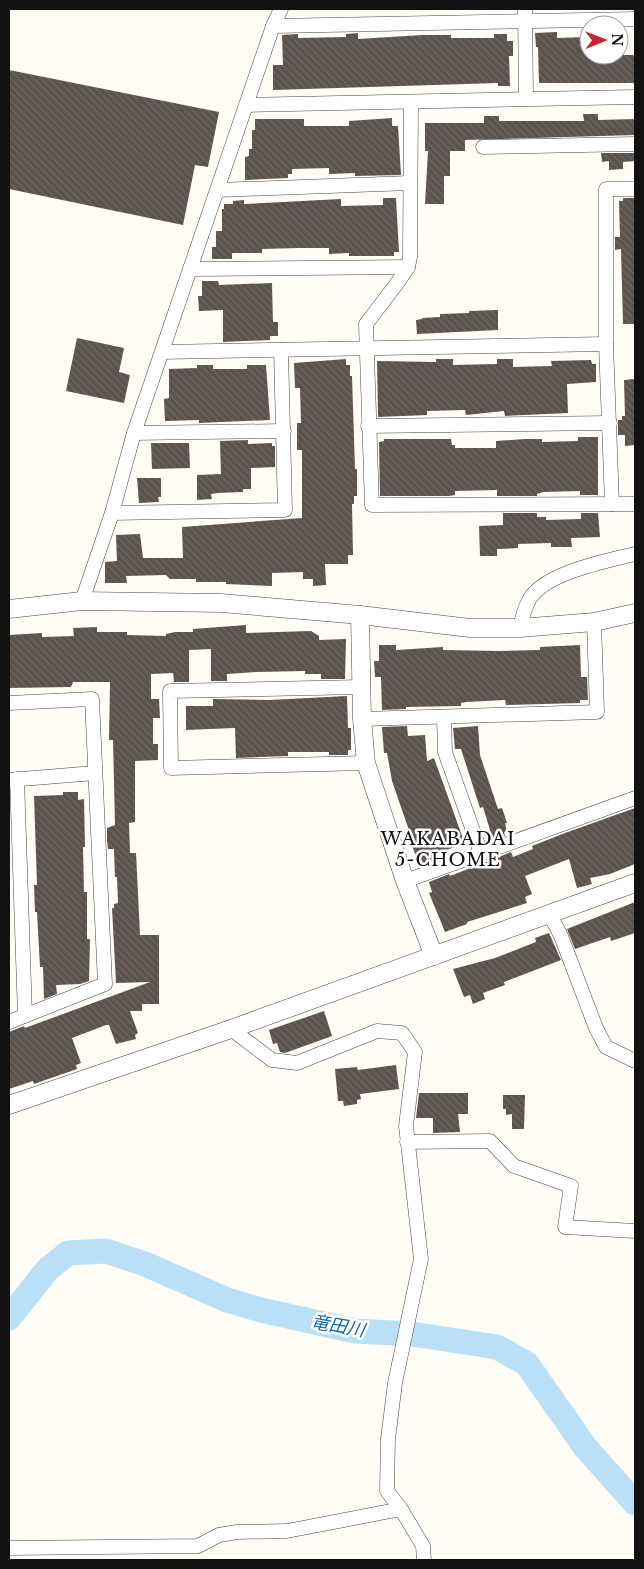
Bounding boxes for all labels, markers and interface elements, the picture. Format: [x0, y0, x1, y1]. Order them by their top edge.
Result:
north arrow [579, 15, 629, 65]
text: N [608, 33, 626, 47]
district label: WAKABADAI 5-CHOME [380, 828, 515, 871]
water label: 竜田川 [310, 1310, 368, 1342]

